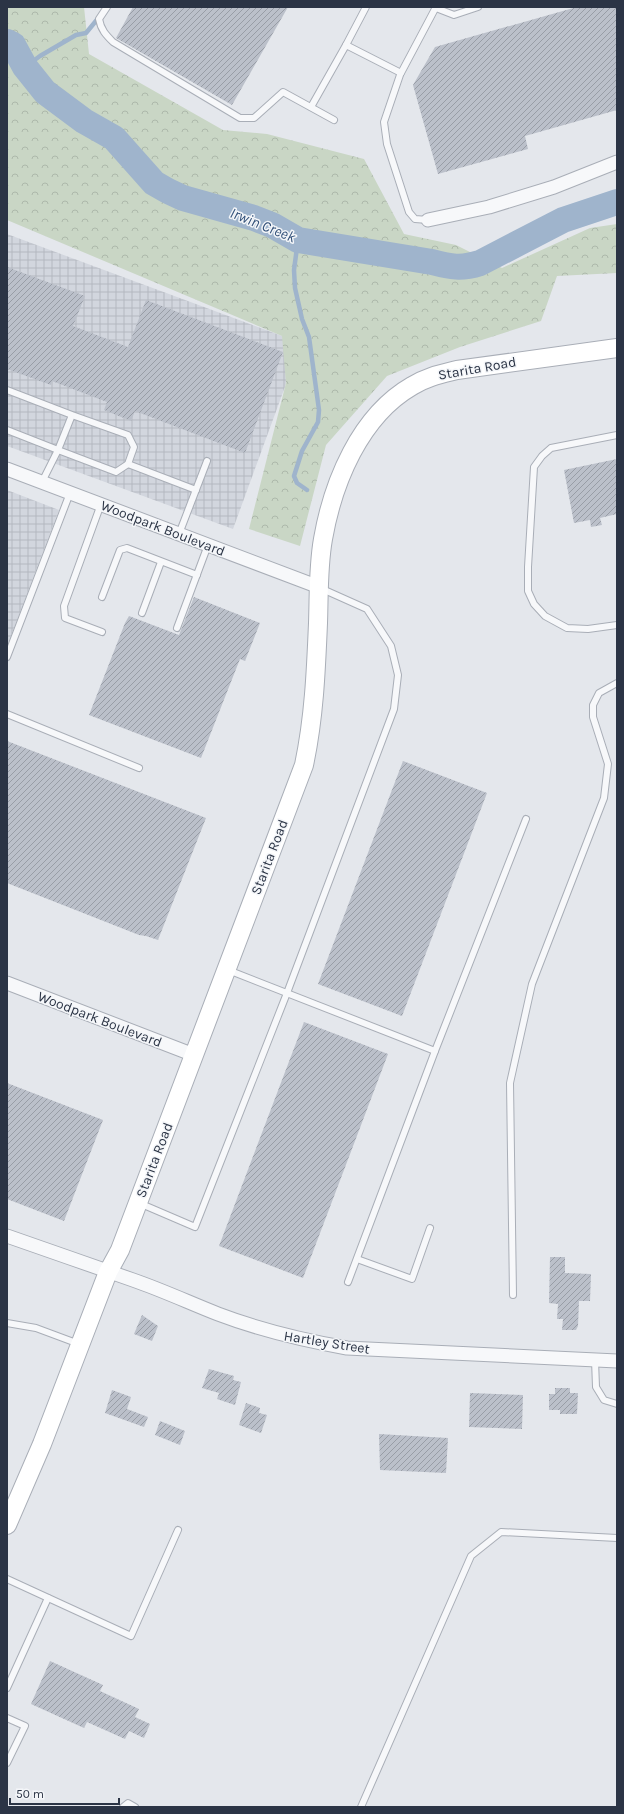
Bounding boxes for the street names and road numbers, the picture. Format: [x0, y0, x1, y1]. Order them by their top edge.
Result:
street label: Starita Road [437, 353, 518, 384]
street label: Woodpark Boulevard [98, 497, 227, 560]
street label: Starita Road [247, 817, 292, 897]
street label: Woodpark Boulevard [35, 988, 164, 1051]
street label: Starita Road [132, 1120, 177, 1200]
street label: Hartley Street [283, 1327, 371, 1358]

